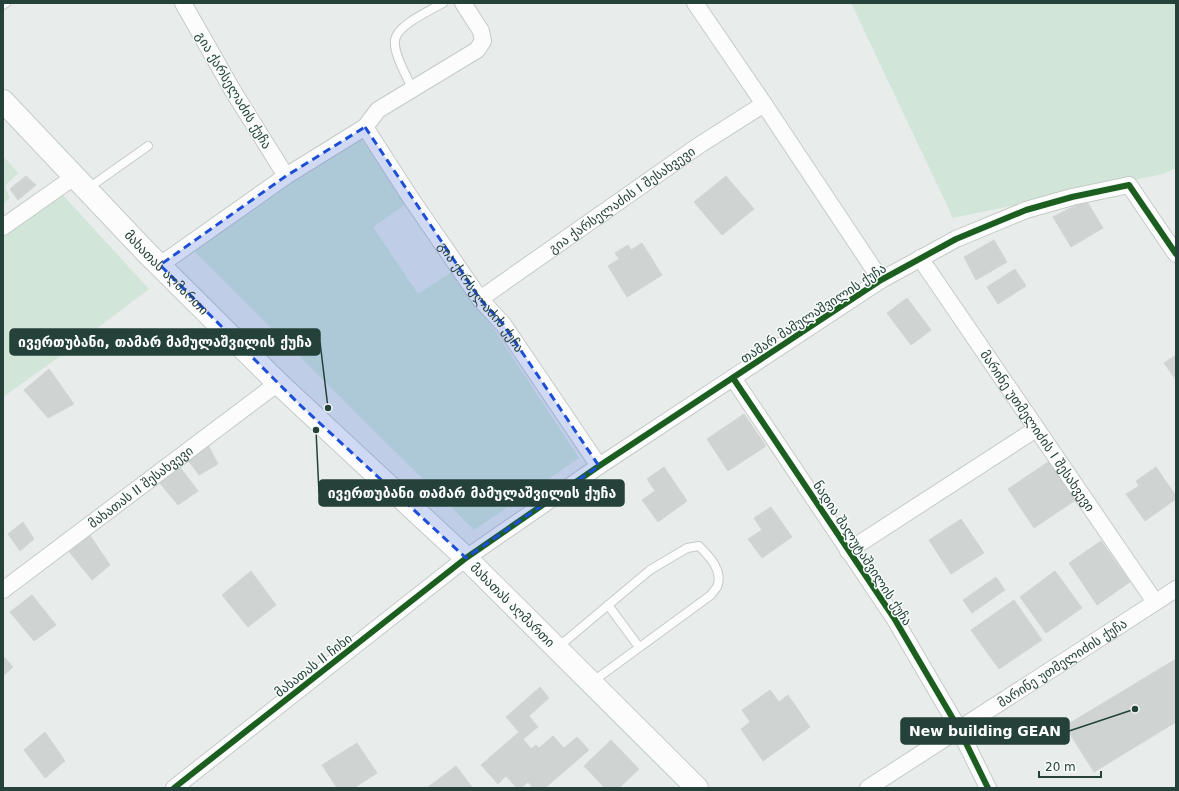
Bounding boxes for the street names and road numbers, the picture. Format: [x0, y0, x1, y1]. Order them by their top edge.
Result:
street label: გია ქარსელაძის ქუჩა [193, 29, 274, 151]
street label: გია ქარსელაძის I შესახვევი [546, 143, 698, 256]
street label: მახათას აღმართი [121, 227, 212, 318]
street label: გია ქარსელაძის ქუჩა [435, 239, 527, 355]
street label: თამარ მამულაშვილის ქუჩა [738, 261, 889, 366]
street label: მარინე უთმელიძის I შესახვევი [977, 347, 1098, 515]
street label: მახათას II შესახვევი [86, 443, 196, 531]
street label: ნადია შალუტაშვილის ქუჩა [810, 478, 915, 628]
street label: მახათას აღმართი [467, 560, 558, 650]
street label: მარინე უთმელიძის ქუჩა [995, 616, 1130, 710]
street label: მახათას II ჩიხი [272, 631, 355, 700]

